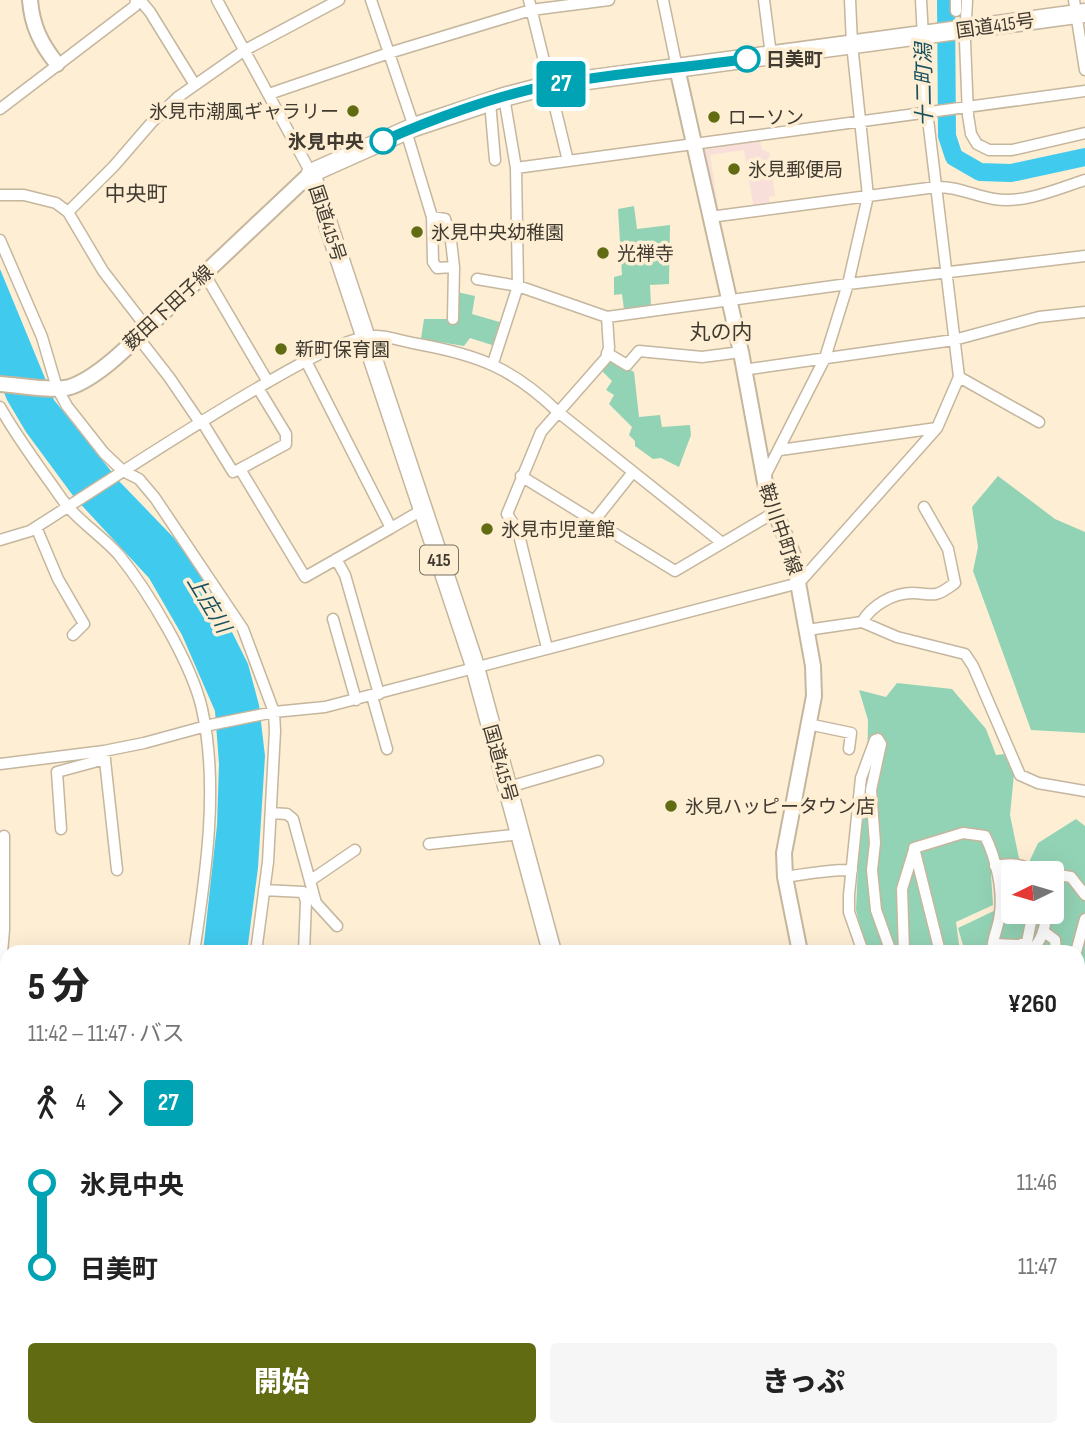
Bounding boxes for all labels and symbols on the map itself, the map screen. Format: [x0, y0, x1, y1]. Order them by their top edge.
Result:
street label: 国道415号 [954, 10, 1036, 43]
water label: 十二町潟 [911, 40, 938, 127]
marker: 日美町 [734, 46, 760, 72]
place label: 日美町 [766, 49, 823, 72]
line badge: 27 [530, 61, 592, 107]
place label: 氷見市潮風ギャラリー [149, 101, 339, 124]
marker: 氷見市潮風ギャラリー [345, 103, 361, 119]
place label: ローソン [728, 107, 804, 130]
marker: ローソン [706, 109, 722, 125]
marker: 氷見中央 [370, 128, 396, 154]
place label: 氷見中央 [288, 131, 364, 154]
place label: 氷見郵便局 [748, 159, 843, 182]
marker: 氷見郵便局 [726, 161, 742, 177]
district label: 中央町 [105, 182, 168, 207]
street label: 国道415号 [303, 182, 350, 265]
place label: 氷見中央幼稚園 [431, 222, 564, 245]
marker: 氷見中央幼稚園 [409, 224, 425, 240]
place label: 光禅寺 [617, 243, 674, 266]
marker: 光禅寺 [595, 245, 611, 261]
street label: 薮田下田子線 [119, 261, 219, 355]
district label: 丸の内 [690, 320, 753, 345]
place label: 新町保育園 [295, 339, 390, 362]
marker: 新町保育園 [273, 341, 289, 357]
street label: 鞍川中町線 [753, 481, 806, 578]
place label: 氷見市児童館 [501, 519, 615, 542]
marker: 氷見市児童館 [479, 521, 495, 537]
road number: 415 [420, 546, 458, 574]
water label: 上庄川 [182, 571, 237, 639]
street label: 国道415号 [478, 722, 522, 805]
place label: 氷見ハッピータウン店 [685, 796, 875, 819]
marker: 氷見ハッピータウン店 [663, 798, 679, 814]
north arrow [1001, 861, 1064, 924]

